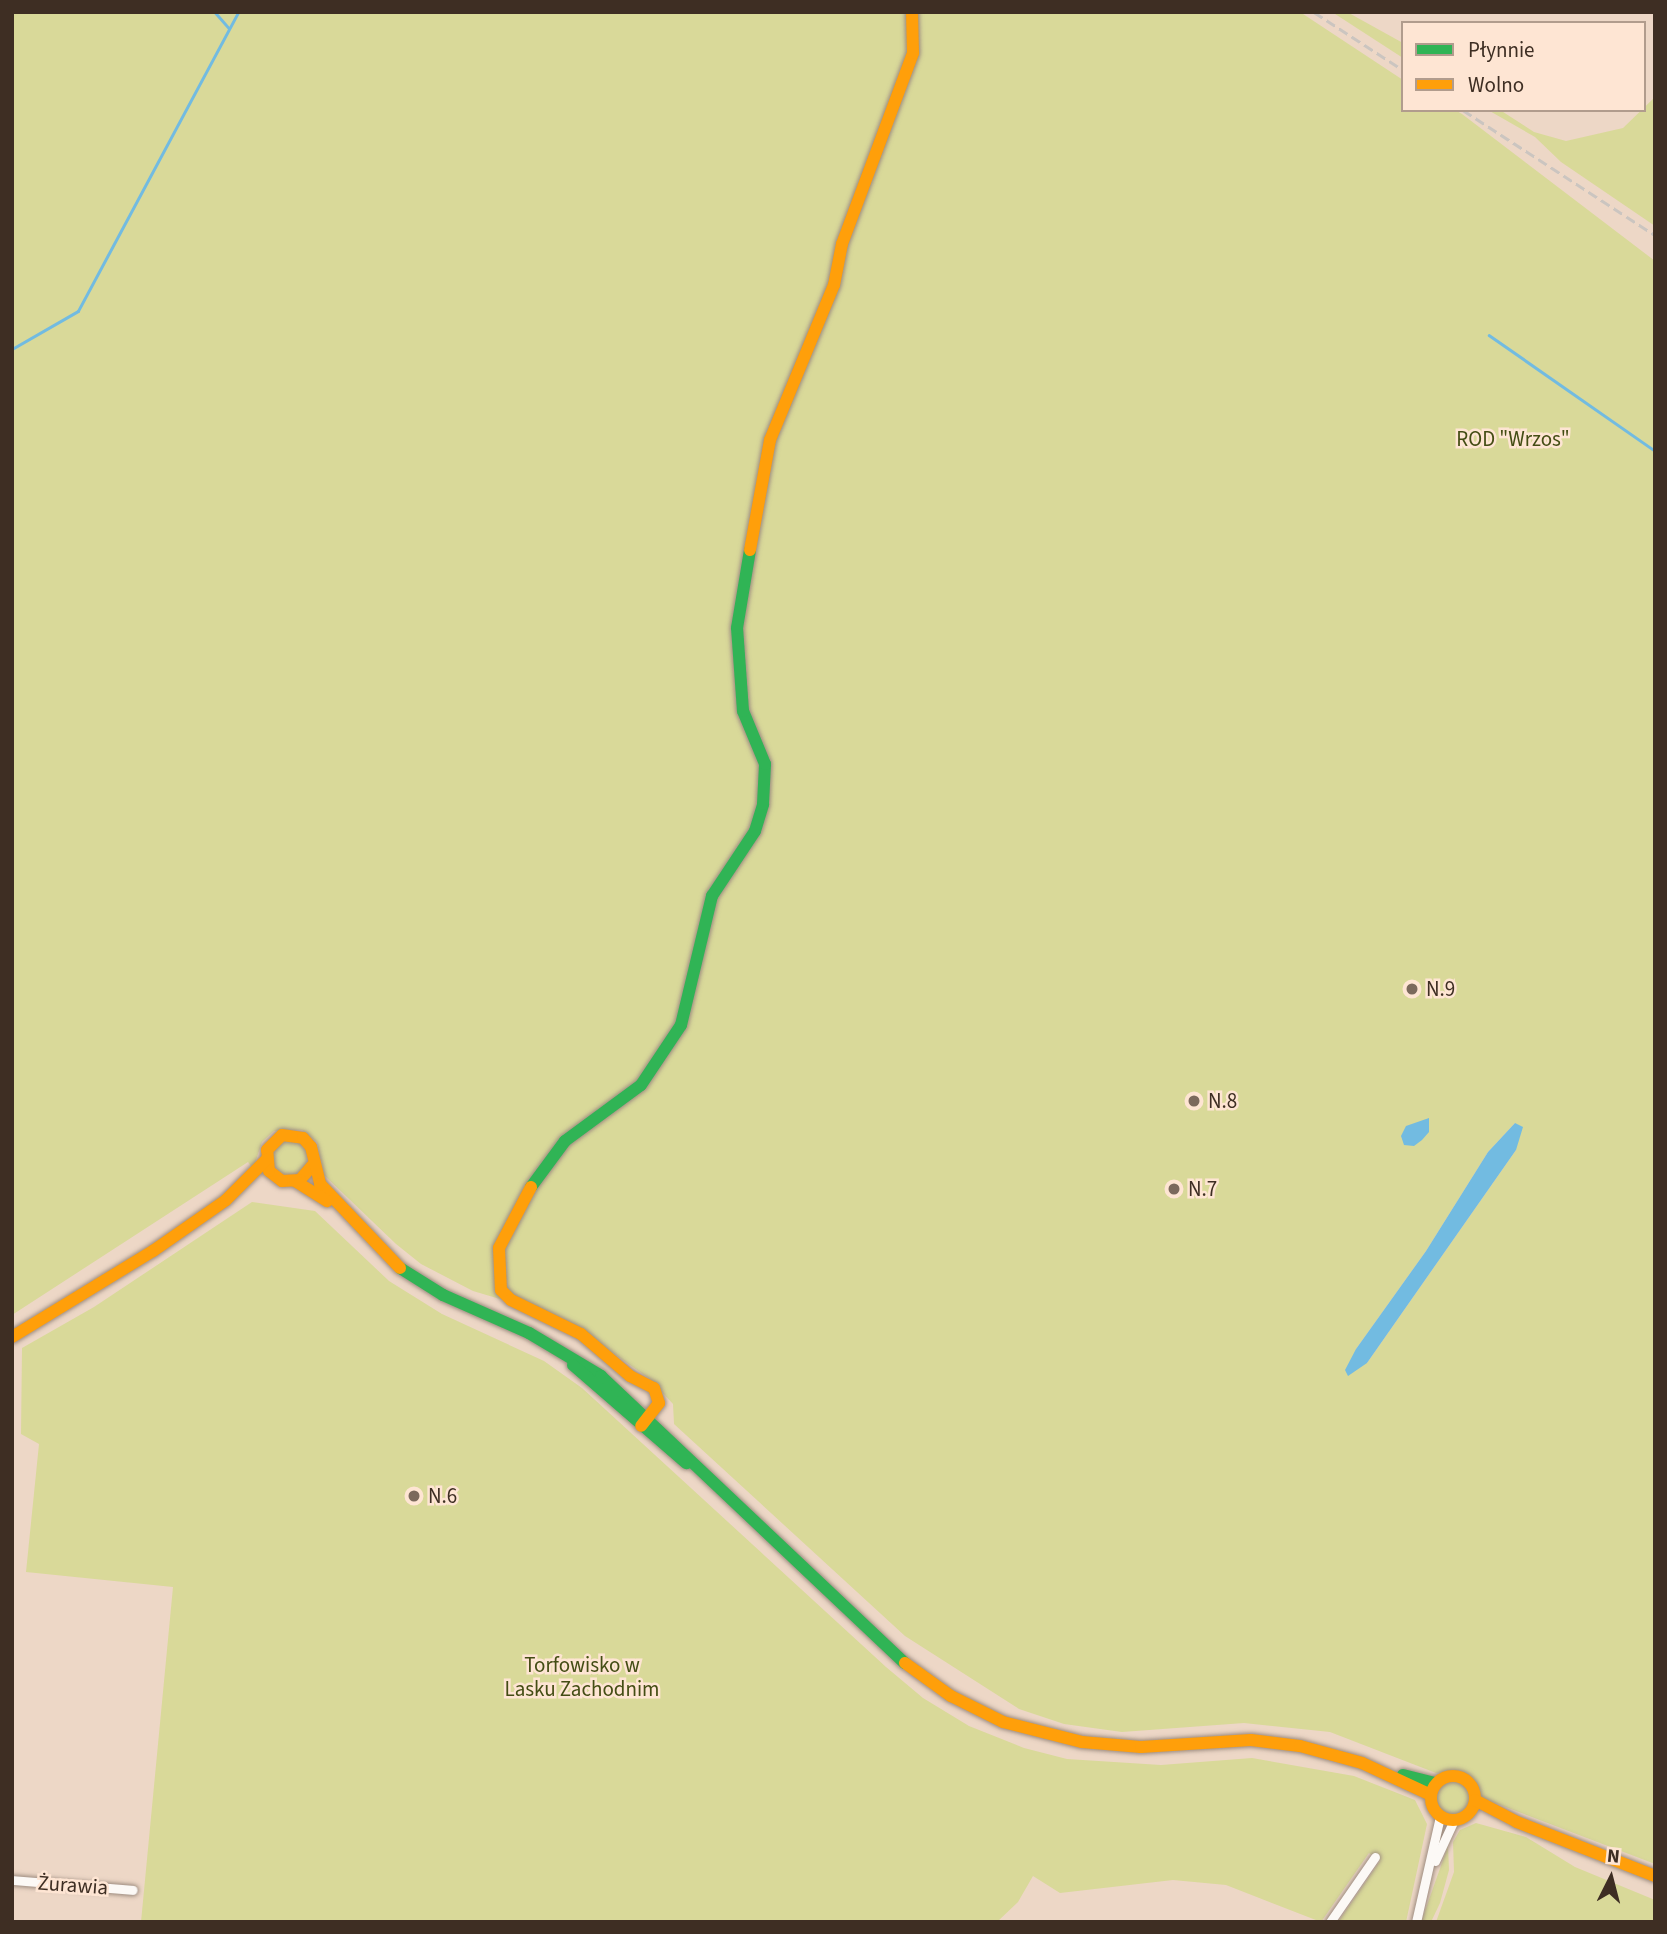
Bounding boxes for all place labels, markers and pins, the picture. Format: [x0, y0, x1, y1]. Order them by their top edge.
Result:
place label: N.9 [1426, 976, 1455, 1002]
marker: N.9 [1404, 981, 1420, 997]
place label: N.8 [1208, 1088, 1237, 1114]
marker: N.8 [1186, 1093, 1202, 1109]
place label: N.7 [1188, 1176, 1217, 1202]
marker: N.7 [1166, 1181, 1182, 1197]
place label: N.6 [428, 1483, 457, 1509]
marker: N.6 [406, 1488, 422, 1504]

